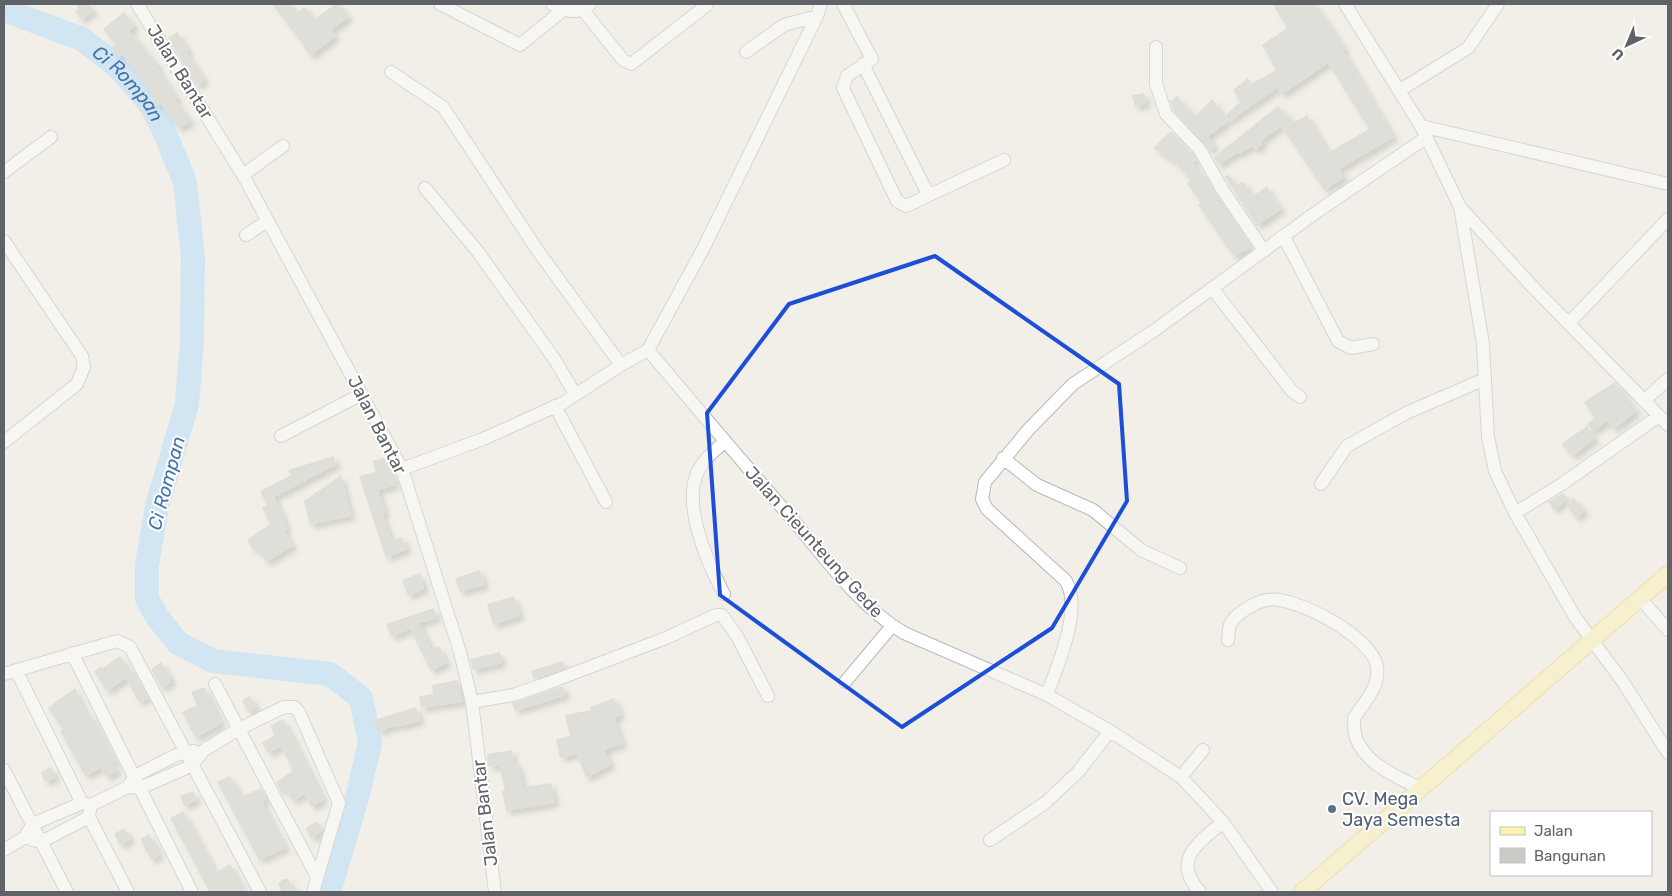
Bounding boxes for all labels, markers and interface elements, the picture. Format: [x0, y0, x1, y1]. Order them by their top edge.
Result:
north arrow [1602, 20, 1652, 70]
street label: Jalan Bantar [142, 21, 218, 124]
water label: Ci Rompan [88, 41, 168, 126]
text: U [1609, 44, 1628, 64]
street label: Jalan Bantar [343, 372, 411, 478]
water label: Ci Rompan [143, 434, 190, 532]
street label: Jalan Cieunteung Gede [740, 462, 888, 622]
street label: Jalan Bantar [468, 758, 502, 868]
place label: CV. Mega Jaya Semesta [1342, 788, 1461, 831]
marker: CV. Mega Jaya Semesta [1326, 803, 1338, 815]
legend [1490, 811, 1652, 876]
text: Jalan [1534, 822, 1573, 840]
text: Bangunan [1534, 847, 1606, 865]

